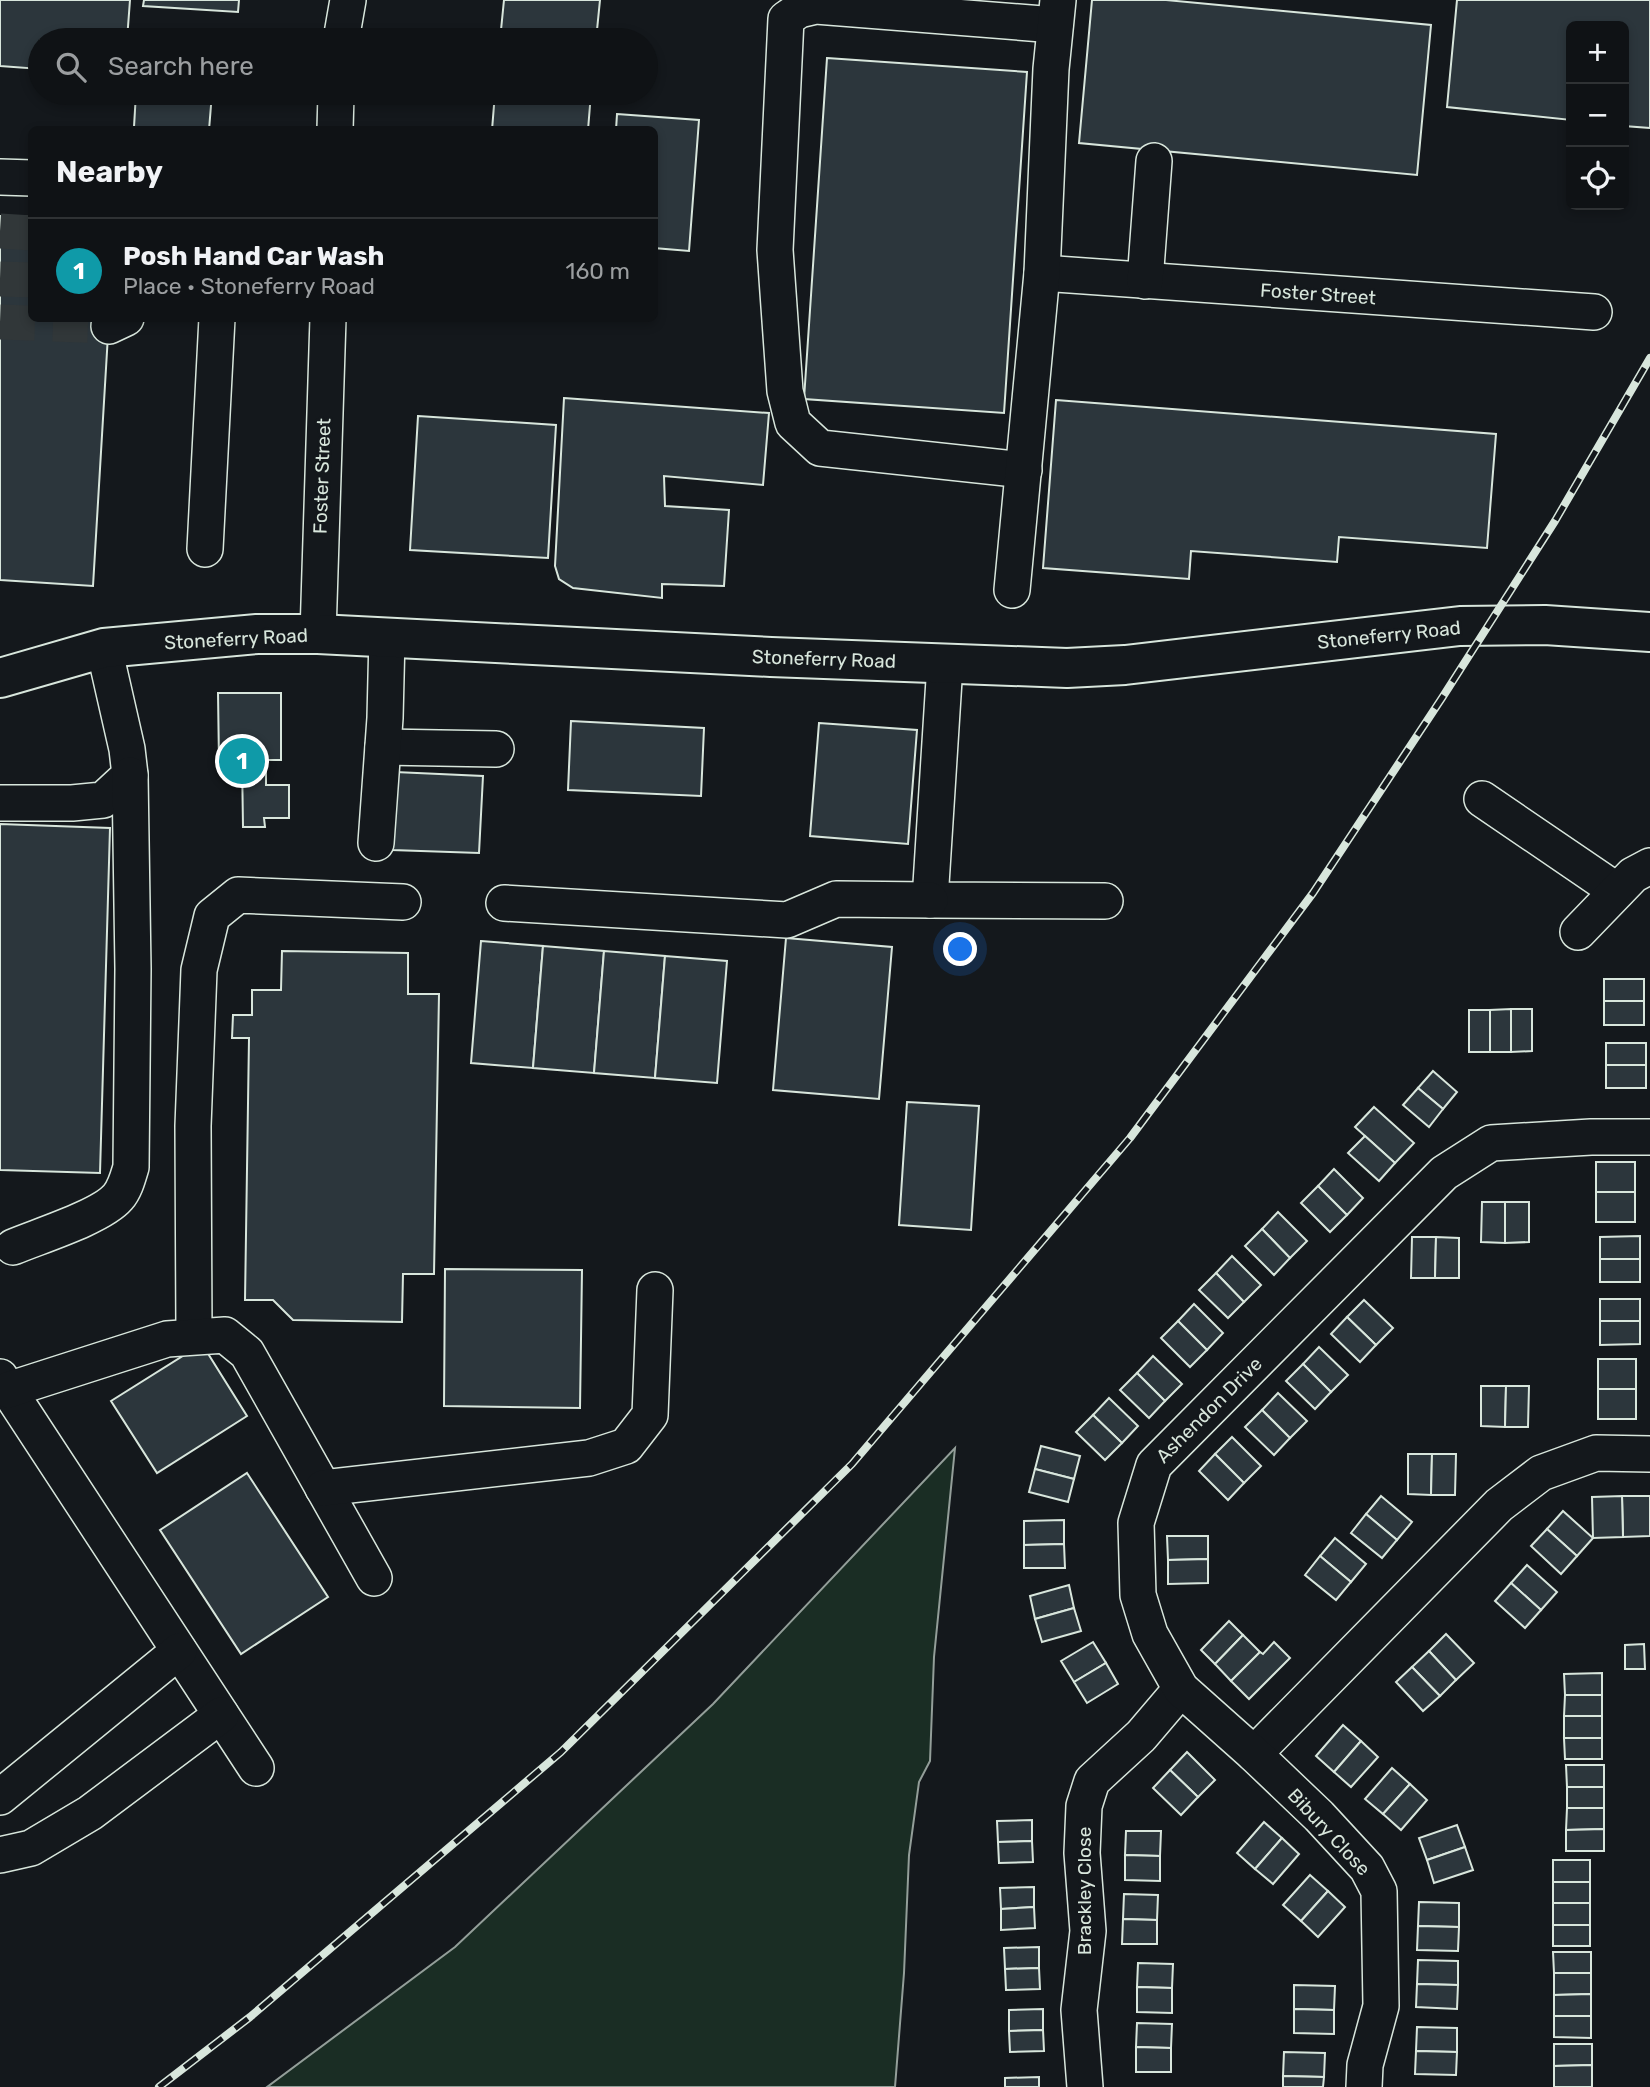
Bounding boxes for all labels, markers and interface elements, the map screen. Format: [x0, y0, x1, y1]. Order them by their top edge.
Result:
map controls [1566, 21, 1629, 210]
button: + [1566, 21, 1629, 84]
search box [28, 28, 658, 105]
icon: search [52, 48, 90, 86]
text: Search here [108, 51, 254, 82]
button: − [1566, 84, 1629, 147]
button: locate [1566, 147, 1629, 210]
text: Nearby [56, 154, 163, 190]
text: Posh Hand Car Wash [123, 241, 384, 272]
text: 1 [73, 257, 85, 285]
text: 160 m [566, 257, 630, 285]
text: Place · Stoneferry Road [123, 272, 375, 300]
street label: Foster Street [1259, 278, 1377, 310]
street label: Foster Street [308, 417, 336, 534]
street label: Stoneferry Road [1316, 616, 1462, 654]
street label: Stoneferry Road [163, 624, 309, 654]
street label: Stoneferry Road [752, 645, 896, 673]
pin: 1 [219, 735, 265, 787]
your location [943, 932, 977, 966]
street label: Ashendon Drive [1151, 1352, 1267, 1468]
street label: Bibury Close [1283, 1784, 1375, 1880]
street label: Brackley Close [1073, 1827, 1096, 1955]

